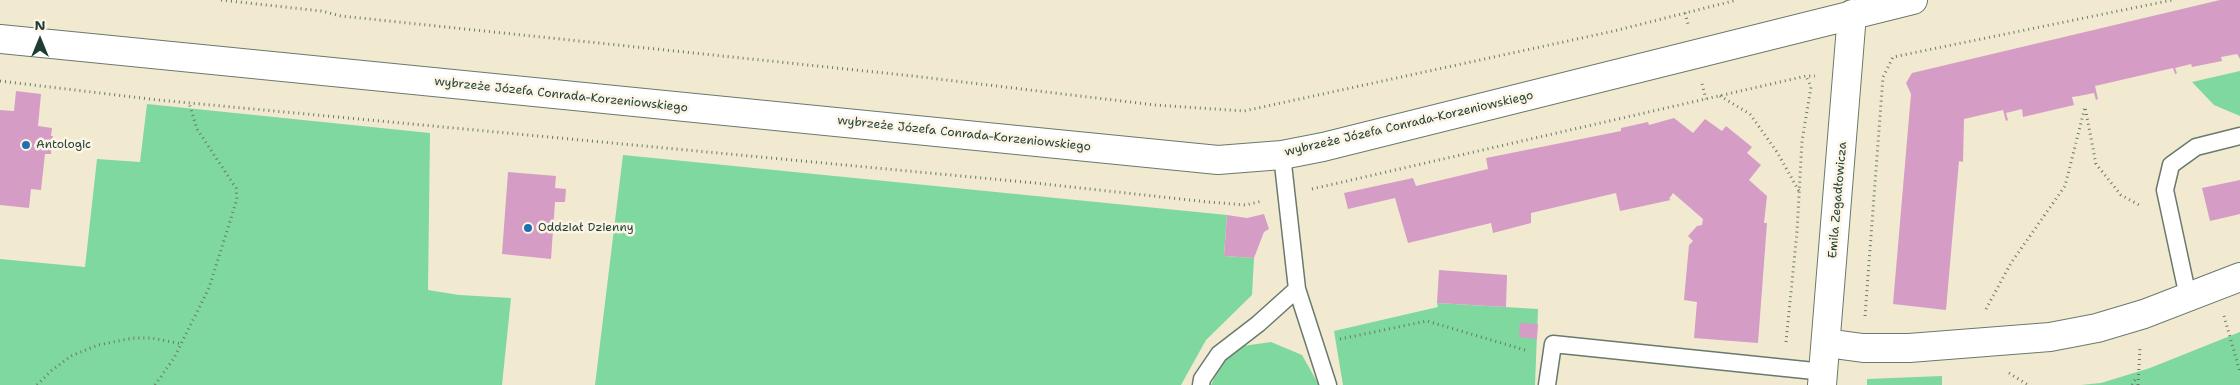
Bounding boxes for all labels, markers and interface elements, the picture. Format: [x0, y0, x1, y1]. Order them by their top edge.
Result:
north arrow [15, 15, 65, 65]
text: N [34, 16, 46, 34]
street label: wybrzeże Józefa Conrada-Korzeniowskiego [434, 75, 688, 115]
street label: wybrzeże Józefa Conrada-Korzeniowskiego [1283, 88, 1535, 160]
street label: wybrzeże Józefa Conrada-Korzeniowskiego [837, 114, 1091, 154]
place label: Antologic [36, 138, 91, 152]
marker: Antologic [20, 139, 32, 151]
street label: Emila Zegadłowicza [1826, 141, 1850, 259]
place label: Oddział Dzienny [538, 221, 634, 235]
marker: Oddział Dzienny [522, 222, 534, 234]

